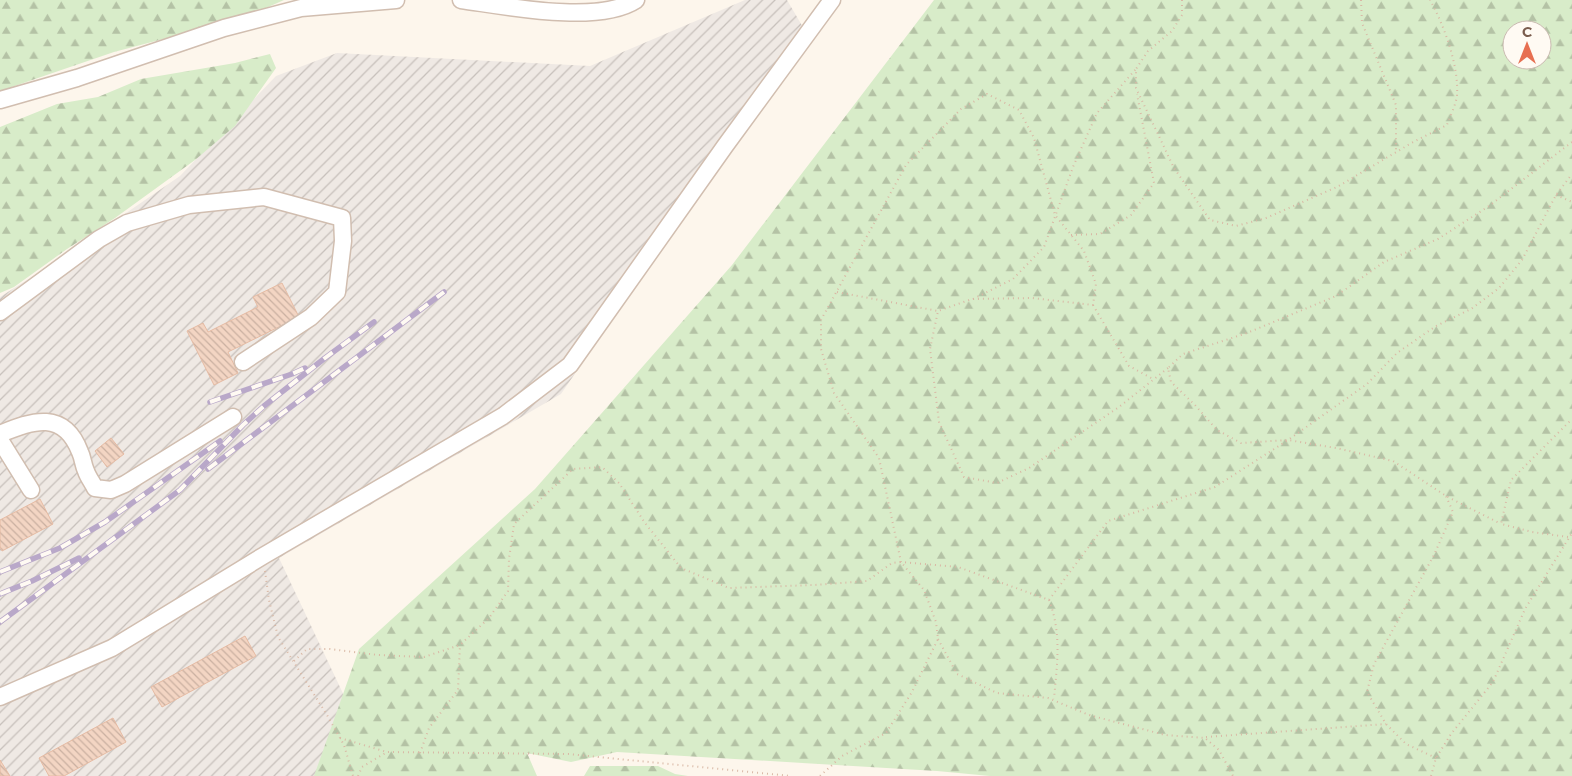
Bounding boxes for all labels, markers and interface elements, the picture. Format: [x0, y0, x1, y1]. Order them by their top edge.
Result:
north arrow [1502, 20, 1552, 70]
text: С [1522, 23, 1532, 41]

